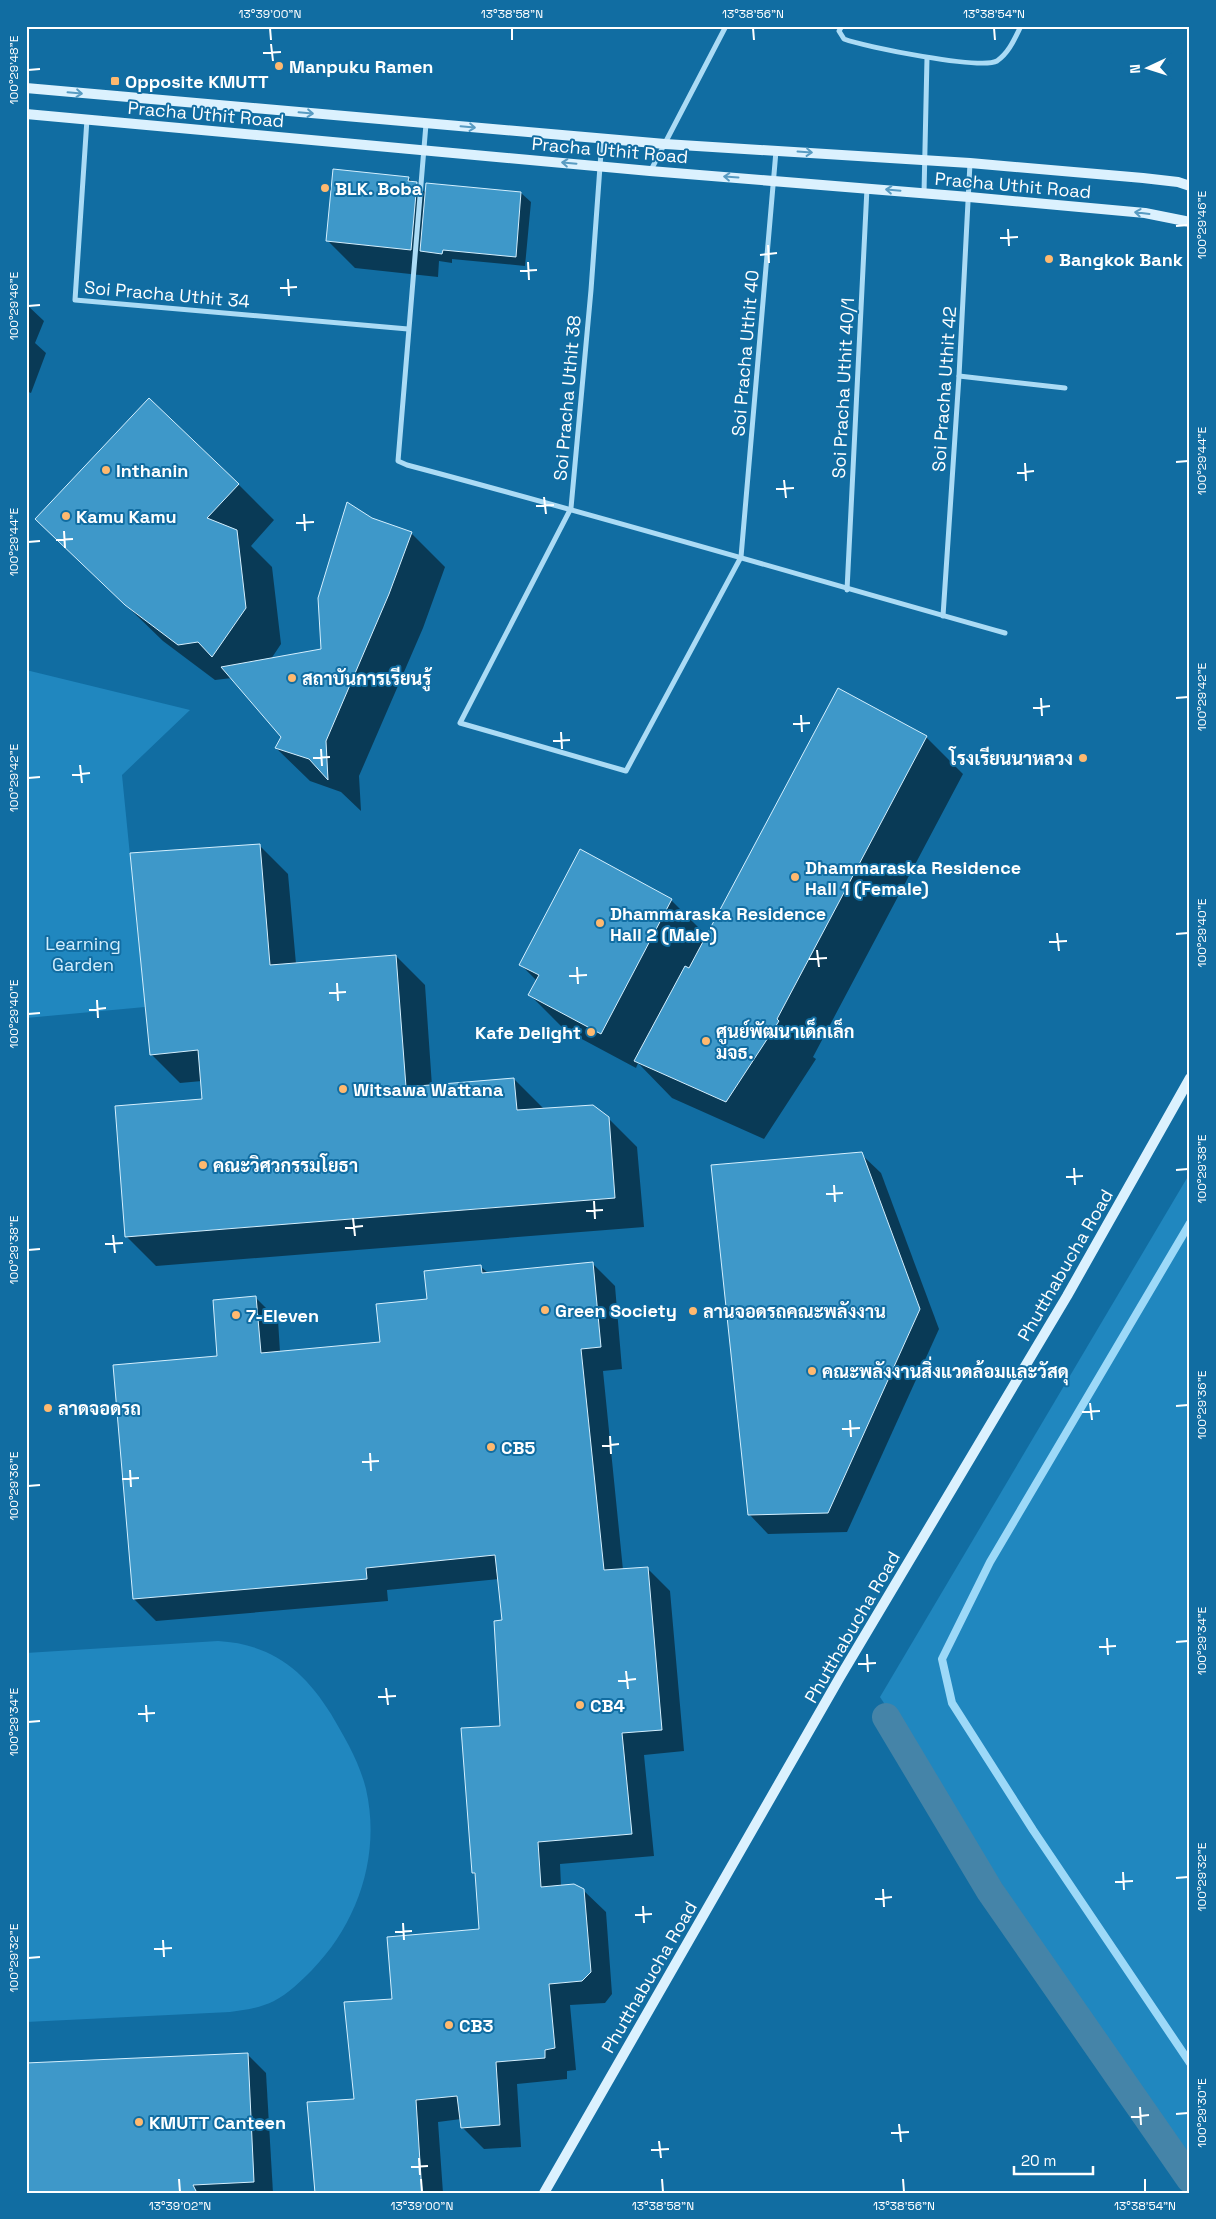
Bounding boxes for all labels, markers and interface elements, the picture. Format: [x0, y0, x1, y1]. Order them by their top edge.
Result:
text: 13°39'00"N [239, 6, 301, 22]
text: 13°38'58"N [481, 6, 543, 22]
text: 13°38'56"N [722, 6, 784, 22]
text: 13°38'54"N [963, 6, 1025, 22]
text: 100°29'48"E [6, 35, 22, 104]
north arrow [1124, 42, 1174, 92]
place label: Manpuku Ramen [289, 55, 433, 78]
marker: Manpuku Ramen [273, 60, 285, 72]
text: N [1126, 64, 1144, 74]
place label: Opposite KMUTT [125, 70, 269, 93]
marker: Opposite KMUTT [109, 75, 121, 87]
one-way arrow [67, 88, 83, 97]
street label: Pracha Uthit Road [127, 96, 285, 132]
one-way arrow [298, 108, 314, 118]
one-way arrow [460, 123, 476, 132]
street label: Pracha Uthit Road [531, 132, 689, 168]
one-way arrow [797, 148, 813, 157]
one-way arrow [561, 159, 577, 168]
street label: Pracha Uthit Road [934, 167, 1092, 203]
one-way arrow [723, 172, 739, 181]
place label: BLK. Boba [335, 177, 423, 200]
marker: BLK. Boba [319, 182, 331, 194]
one-way arrow [885, 185, 901, 195]
text: 100°29'46"E [1194, 190, 1210, 259]
one-way arrow [1134, 208, 1150, 218]
place label: Bangkok Bank [1059, 248, 1183, 271]
marker: Bangkok Bank [1043, 253, 1055, 265]
street label: Soi Pracha Uthit 40 [726, 269, 764, 437]
text: 100°29'46"E [6, 271, 22, 340]
street label: Soi Pracha Uthit 34 [83, 275, 251, 313]
street label: Soi Pracha Uthit 40/1 [827, 297, 859, 479]
street label: Soi Pracha Uthit 42 [927, 305, 961, 473]
street label: Soi Pracha Uthit 38 [548, 314, 586, 482]
text: 100°29'44"E [1194, 427, 1210, 495]
place label: Inthanin [116, 459, 188, 482]
marker: Inthanin [100, 464, 112, 476]
place label: Kamu Kamu [76, 505, 177, 528]
text: 100°29'44"E [6, 508, 22, 576]
marker: Kamu Kamu [60, 510, 72, 522]
text: 100°29'42"E [1194, 662, 1210, 731]
place label: สถาบันการเรียนรู้ [302, 666, 433, 692]
marker: สถาบันการเรียนรู้ [286, 672, 298, 684]
text: 100°29'42"E [6, 743, 22, 812]
place label: โรงเรียนนาหลวง [948, 746, 1073, 770]
marker: โรงเรียนนาหลวง [1077, 752, 1089, 764]
place label: Dhammaraska Residence Hall 1 (Female) [805, 856, 1021, 900]
marker: Dhammaraska Residence Hall 1 (Female) [789, 871, 801, 883]
text: 100°29'40"E [1194, 898, 1210, 968]
place label: Dhammaraska Residence Hall 2 (Male) [610, 902, 826, 946]
marker: Dhammaraska Residence Hall 2 (Male) [594, 917, 606, 929]
park label: Learning Garden [45, 932, 121, 976]
text: 100°29'40"E [6, 979, 22, 1049]
place label: ศูนย์พัฒนาเด็กเล็ก มจธ. [716, 1018, 855, 1064]
place label: Kafe Delight [475, 1021, 581, 1044]
marker: Kafe Delight [585, 1026, 597, 1038]
marker: ศูนย์พัฒนาเด็กเล็ก มจธ. [700, 1035, 712, 1047]
place label: Witsawa Wattana [353, 1078, 504, 1101]
marker: Witsawa Wattana [337, 1083, 349, 1095]
text: 100°29'38"E [1194, 1134, 1210, 1204]
place label: คณะวิศวกรรมโยธา [213, 1153, 358, 1177]
marker: คณะวิศวกรรมโยธา [197, 1159, 209, 1171]
street label: Phutthabucha Road [1012, 1185, 1118, 1345]
text: 100°29'38"E [6, 1215, 22, 1285]
place label: Green Society [555, 1299, 677, 1322]
place label: ลานจอดรถคณะพลังงาน [703, 1300, 886, 1323]
place label: 7-Eleven [246, 1304, 319, 1327]
marker: Green Society [539, 1304, 551, 1316]
marker: ลานจอดรถคณะพลังงาน [687, 1305, 699, 1317]
marker: 7-Eleven [230, 1309, 242, 1321]
place label: คณะพลังงานสิ่งแวดล้อมและวัสดุ [822, 1356, 1069, 1386]
marker: คณะพลังงานสิ่งแวดล้อมและวัสดุ [806, 1365, 818, 1377]
text: 100°29'36"E [1194, 1370, 1210, 1439]
place label: ลาดจอดรถ [58, 1397, 141, 1420]
marker: ลาดจอดรถ [42, 1402, 54, 1414]
place label: CB5 [501, 1436, 536, 1459]
marker: CB5 [485, 1441, 497, 1453]
text: 100°29'36"E [6, 1451, 22, 1520]
street label: Phutthabucha Road [799, 1547, 905, 1707]
text: 100°29'34"E [1194, 1606, 1210, 1675]
text: 100°29'34"E [6, 1687, 22, 1756]
place label: CB4 [590, 1694, 626, 1717]
marker: CB4 [574, 1699, 586, 1711]
text: 100°29'32"E [1194, 1842, 1210, 1911]
street label: Phutthabucha Road [596, 1897, 702, 2057]
text: 100°29'32"E [6, 1923, 22, 1992]
place label: CB3 [459, 2014, 494, 2037]
marker: CB3 [443, 2019, 455, 2031]
text: 100°29'30"E [1194, 2078, 1210, 2148]
place label: KMUTT Canteen [149, 2111, 286, 2134]
marker: KMUTT Canteen [133, 2116, 145, 2128]
scale bar [1014, 2144, 1092, 2176]
text: 20 m [1021, 2151, 1056, 2170]
text: 13°39'02"N [149, 2198, 211, 2214]
text: 13°39'00"N [391, 2198, 453, 2214]
text: 13°38'58"N [632, 2198, 694, 2214]
text: 13°38'56"N [873, 2198, 935, 2214]
text: 13°38'54"N [1114, 2198, 1176, 2214]

